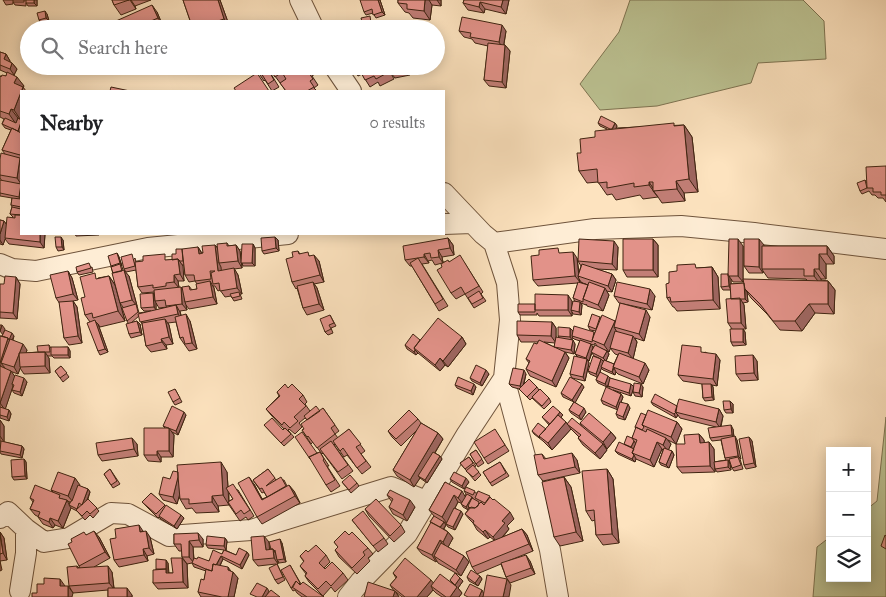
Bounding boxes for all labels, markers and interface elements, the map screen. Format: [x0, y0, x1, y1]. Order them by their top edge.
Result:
search box [20, 20, 445, 75]
icon: search [38, 34, 66, 62]
text: Search here [78, 36, 168, 59]
text: Nearby [40, 110, 103, 136]
text: 0 results [370, 113, 425, 132]
map controls [826, 447, 871, 582]
button: + [826, 447, 871, 492]
button: − [826, 492, 871, 537]
button: layers [826, 537, 871, 582]

